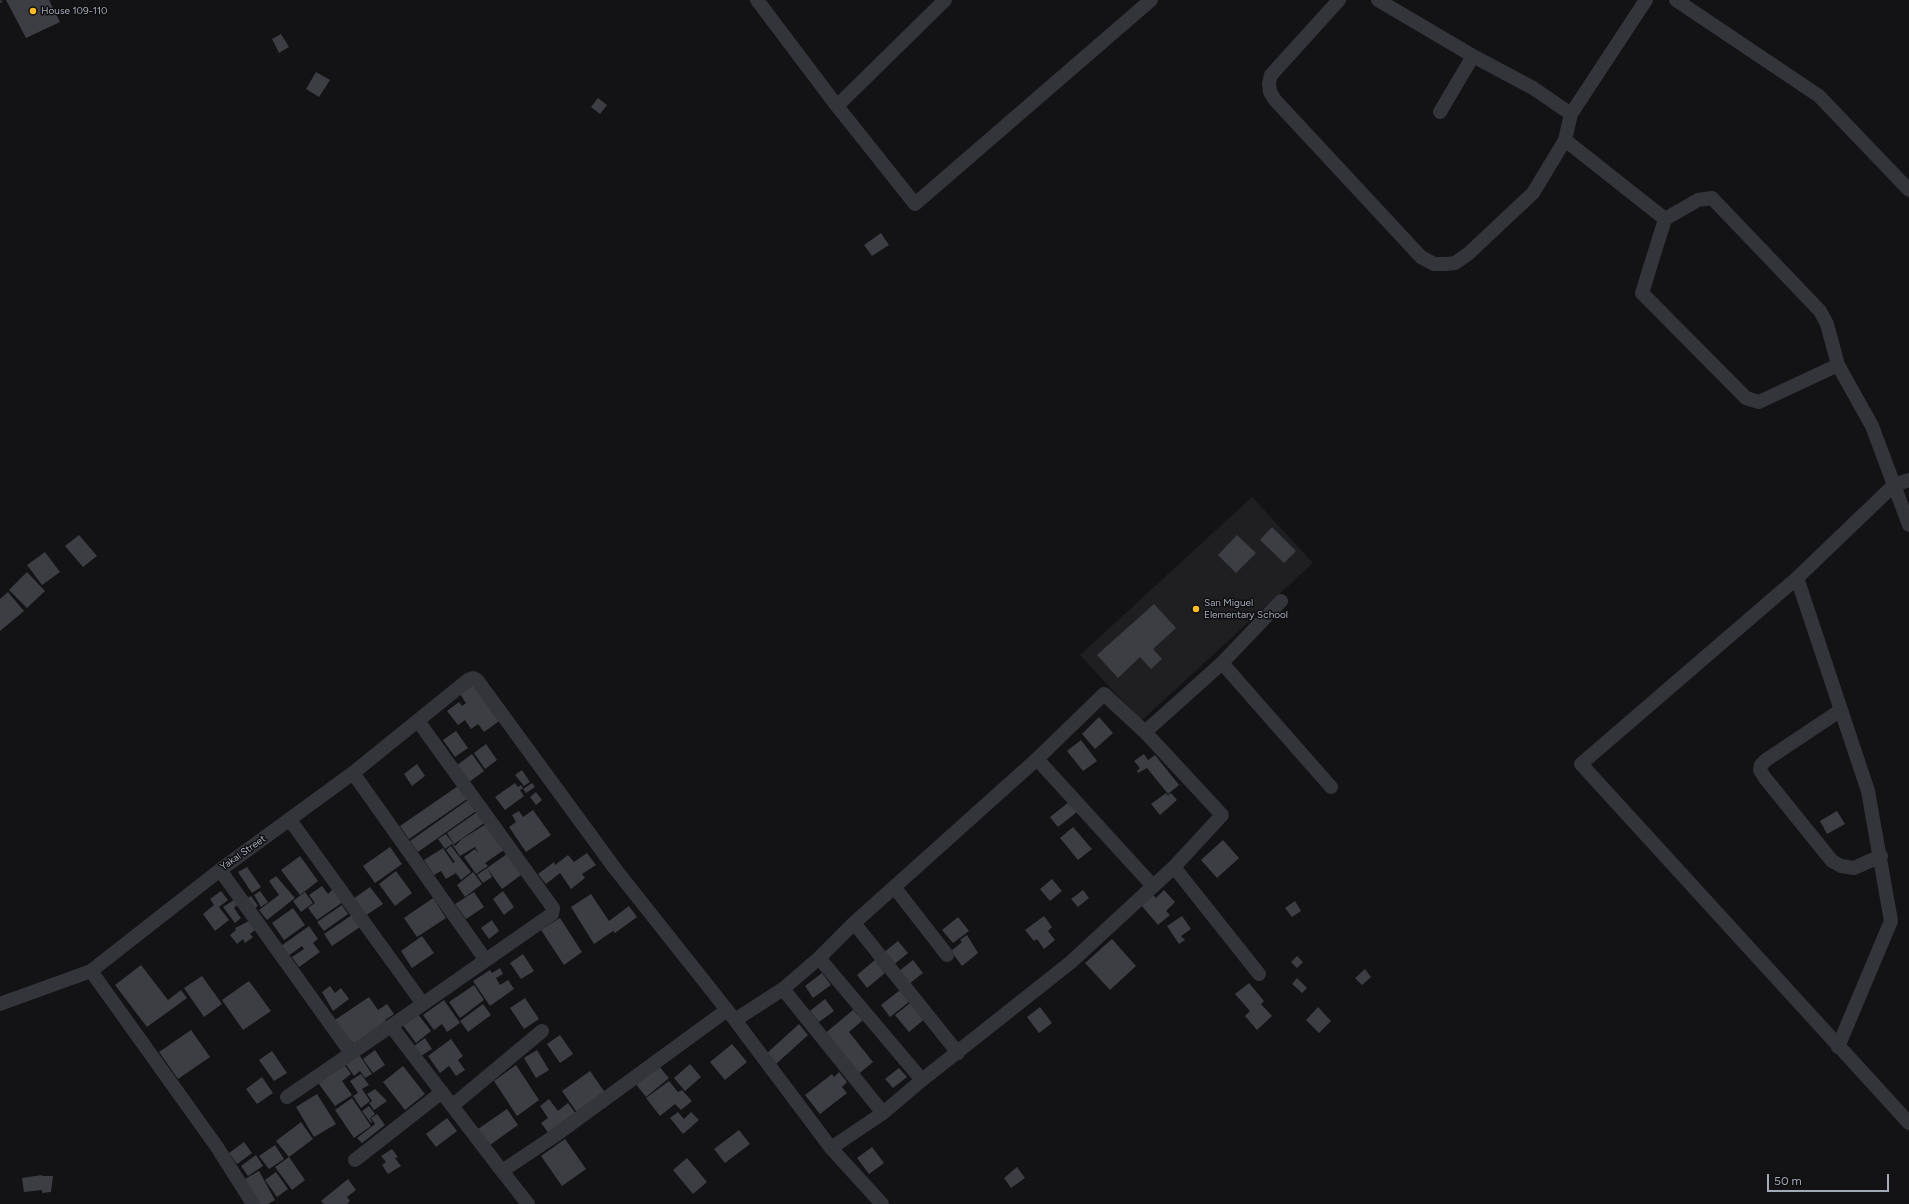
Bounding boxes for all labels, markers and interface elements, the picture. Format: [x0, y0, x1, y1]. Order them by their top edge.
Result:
place label: House 109-110 [41, 5, 108, 17]
marker: House 109-110 [28, 6, 38, 16]
place label: San Miguel Elementary School [1204, 597, 1288, 620]
marker: San Miguel Elementary School [1191, 604, 1201, 614]
street label: Yakal Street [218, 833, 268, 873]
scale bar [1769, 1166, 1891, 1192]
text: 50 m [1774, 1174, 1802, 1188]

